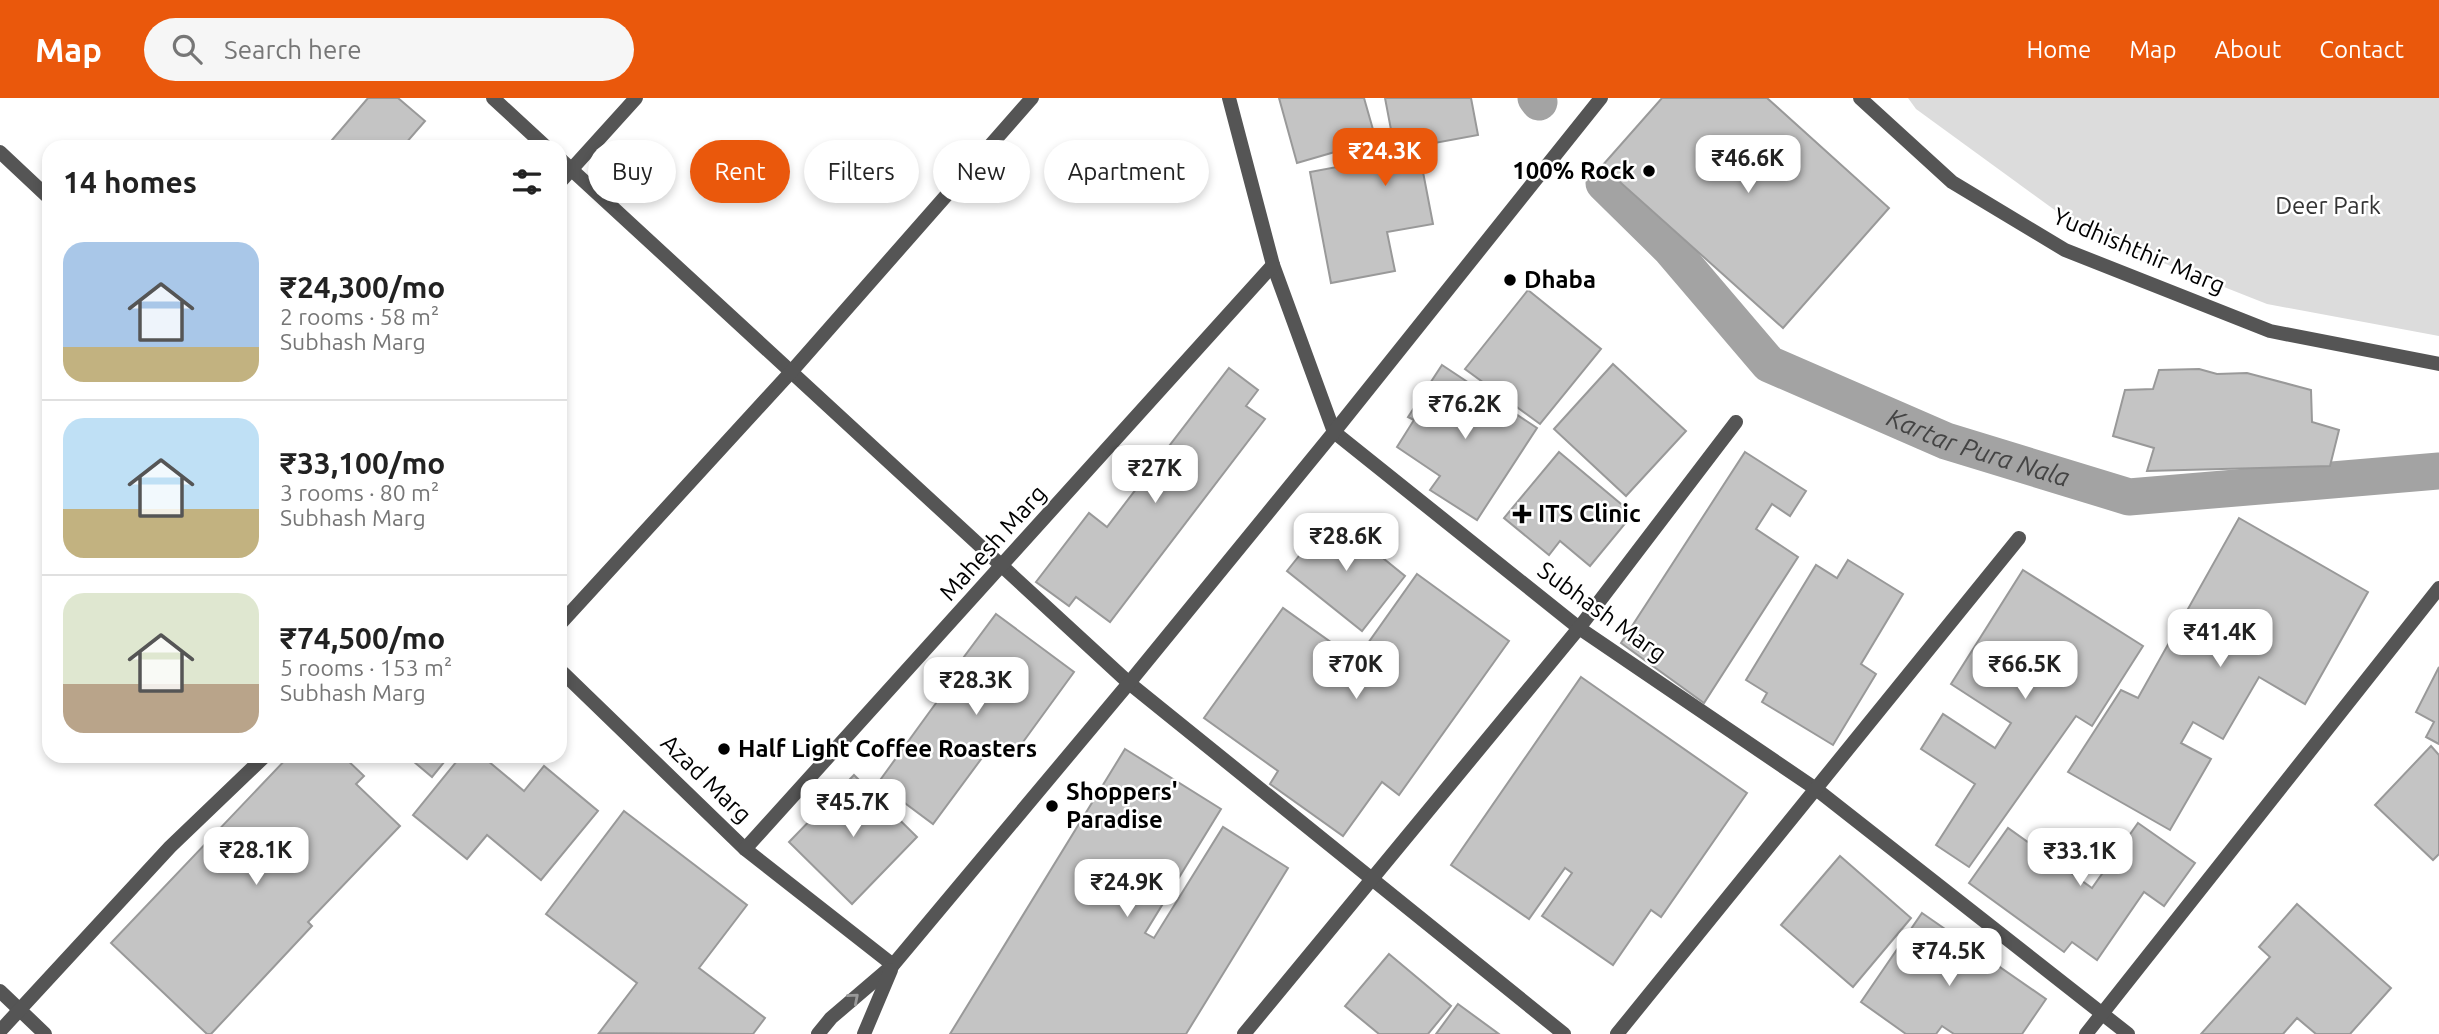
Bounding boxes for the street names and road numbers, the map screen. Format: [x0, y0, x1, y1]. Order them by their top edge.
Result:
street label: Yudhishthir Marg [2049, 202, 2229, 299]
street label: Mahesh Marg [934, 479, 1051, 606]
street label: Subhash Marg [1533, 556, 1672, 667]
street label: Azad Marg [656, 729, 757, 828]

